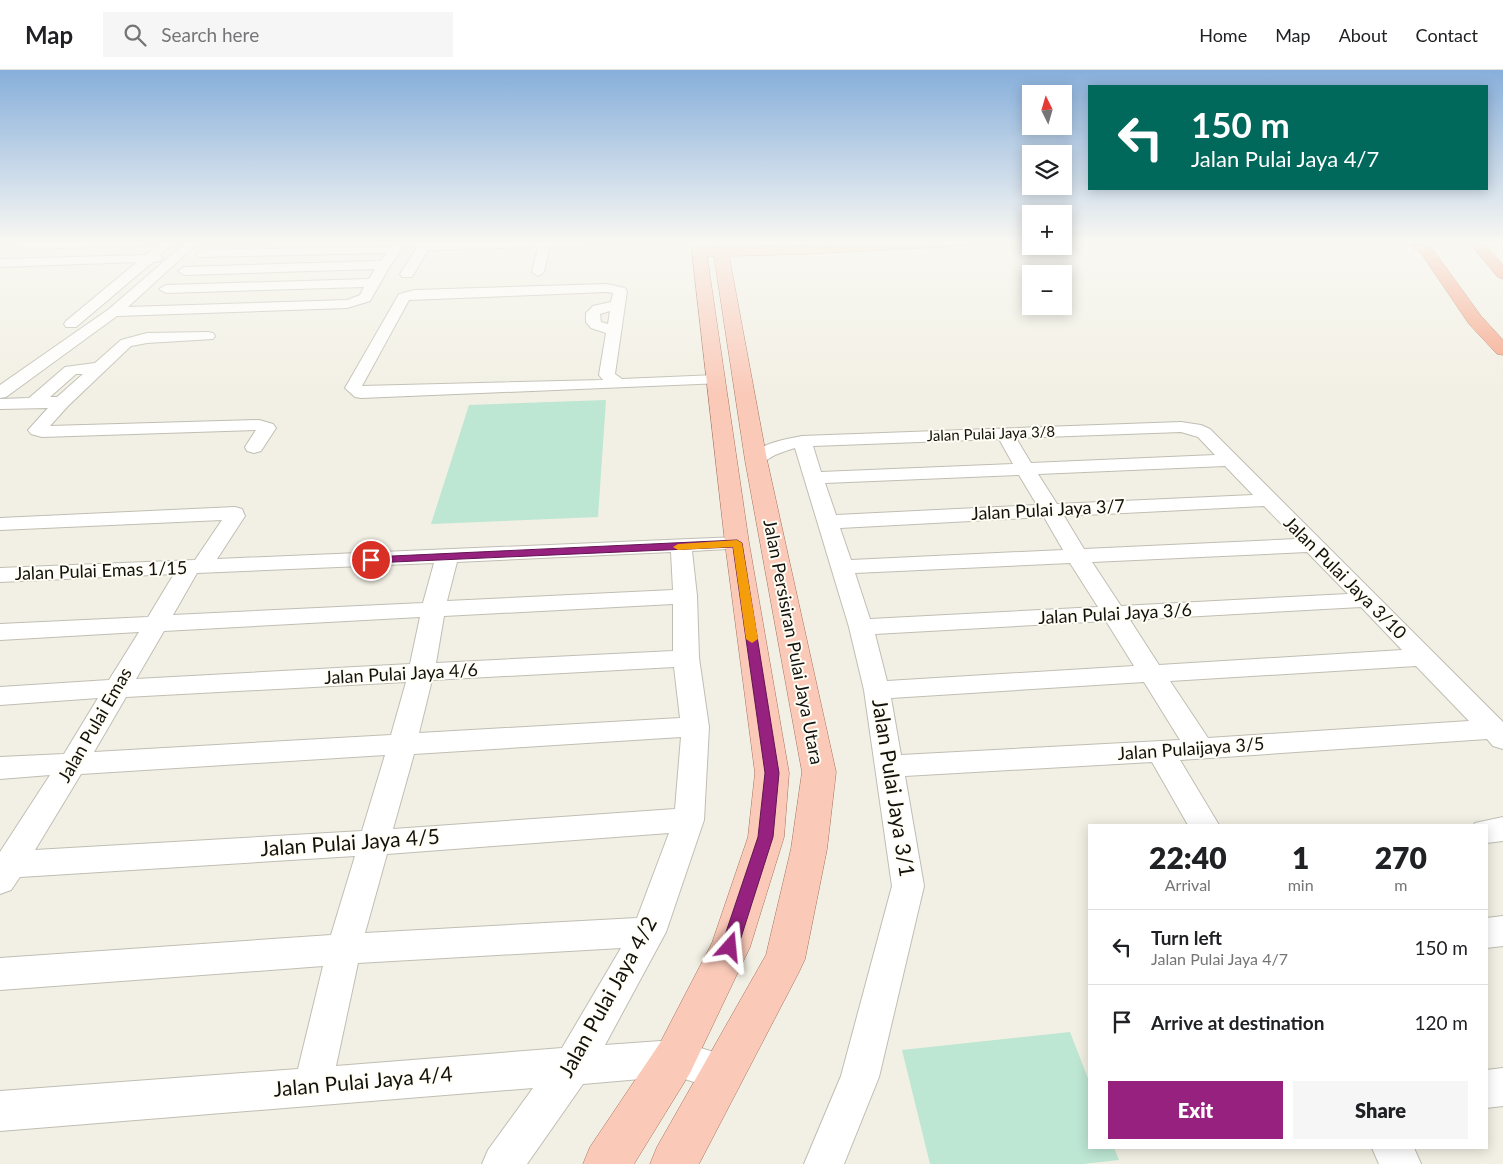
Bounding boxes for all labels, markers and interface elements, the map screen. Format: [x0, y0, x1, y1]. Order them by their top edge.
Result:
search box [103, 12, 453, 57]
text: Map [25, 20, 73, 49]
icon: search [121, 21, 149, 49]
text: Search here [161, 23, 259, 46]
text: Home [1199, 24, 1247, 46]
text: Map [1275, 24, 1311, 46]
text: About [1339, 24, 1388, 46]
text: Contact [1416, 24, 1478, 46]
north arrow [1022, 85, 1072, 135]
map controls [1022, 85, 1072, 315]
text: 150 m [1191, 103, 1290, 145]
icon: left [1108, 105, 1173, 170]
button: layers [1022, 145, 1072, 195]
text: Jalan Pulai Jaya 4/7 [1191, 145, 1379, 172]
button: + [1022, 205, 1072, 255]
button: − [1022, 265, 1072, 315]
street label: Jalan Pulai Jaya 3/8 [927, 422, 1055, 444]
street label: Jalan Pulai Jaya 3/7 [970, 494, 1125, 524]
street label: Jalan Pulai Jaya 3/10 [1280, 511, 1412, 643]
street label: Jalan Persisiran Pulai Jaya Utara [759, 517, 829, 766]
pin [350, 539, 392, 581]
icon: arrive [357, 546, 385, 574]
street label: Jalan Pulai Emas 1/15 [14, 556, 188, 584]
street label: Jalan Pulai Jaya 3/6 [1037, 598, 1192, 628]
street label: Jalan Pulai Jaya 4/6 [323, 658, 478, 688]
street label: Jalan Pulai Emas [52, 663, 136, 786]
street label: Jalan Pulai Jaya 3/1 [868, 697, 921, 878]
street label: Jalan Pulaijaya 3/5 [1117, 732, 1265, 764]
street label: Jalan Pulai Jaya 4/5 [259, 823, 440, 860]
text: 22:40 [1149, 839, 1227, 875]
text: 1 [1292, 839, 1309, 875]
text: 270 [1375, 839, 1427, 875]
text: Arrival [1165, 875, 1211, 894]
text: min [1288, 875, 1314, 894]
text: m [1394, 875, 1407, 894]
street label: Jalan Pulai Jaya 4/2 [552, 912, 661, 1081]
position arrow [703, 920, 755, 972]
text: Turn left [1151, 926, 1222, 949]
icon: left [1108, 933, 1136, 961]
text: 150 m [1414, 936, 1468, 959]
text: Jalan Pulai Jaya 4/7 [1151, 949, 1288, 968]
icon: arrive [1108, 1008, 1136, 1036]
text: Arrive at destination [1151, 1011, 1324, 1034]
text: 120 m [1414, 1011, 1468, 1034]
street label: Jalan Pulai Jaya 4/4 [272, 1060, 453, 1101]
button: Exit [1108, 1081, 1283, 1139]
button: Share [1293, 1081, 1468, 1139]

